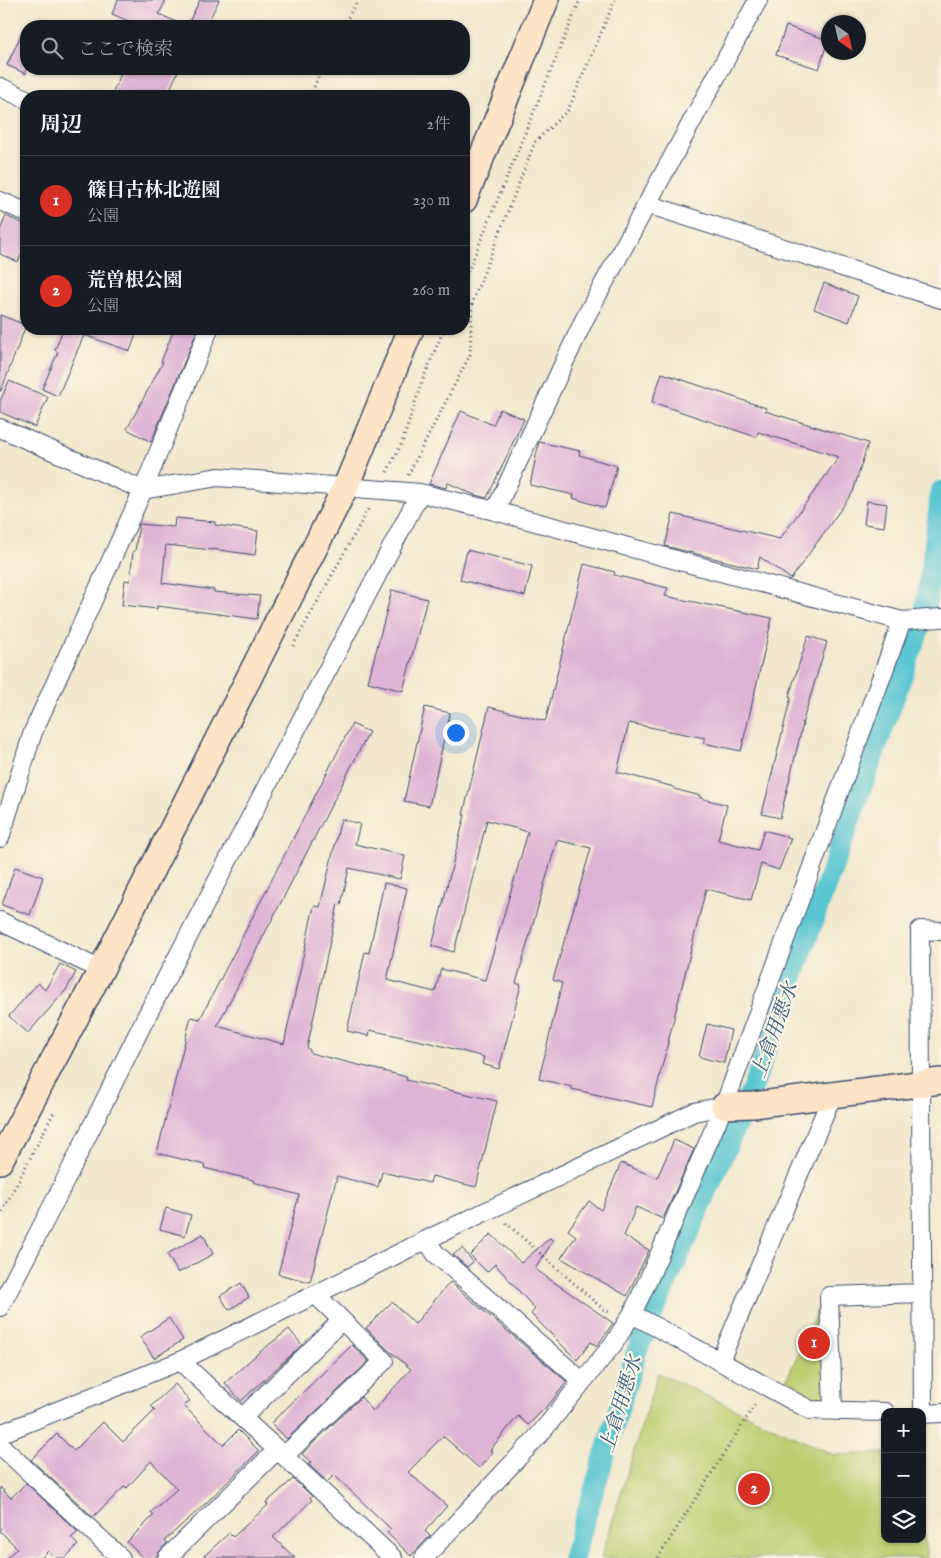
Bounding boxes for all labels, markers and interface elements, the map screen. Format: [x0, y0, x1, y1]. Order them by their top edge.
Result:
north arrow [821, 15, 866, 60]
search box [20, 20, 470, 75]
icon: search [38, 34, 66, 62]
text: ここで検索 [78, 38, 173, 62]
text: 周辺 [40, 112, 82, 139]
text: 2件 [426, 115, 450, 135]
text: 篠目古林北遊園 [87, 179, 220, 203]
text: 1 [53, 191, 59, 211]
text: 230 m [413, 191, 450, 211]
text: 公園 [87, 207, 119, 227]
text: 荒曽根公園 [87, 269, 182, 293]
text: 2 [52, 281, 60, 301]
text: 260 m [412, 281, 450, 301]
text: 公園 [87, 297, 119, 317]
your location [443, 720, 469, 746]
water label: 上倉用悪水 [747, 977, 805, 1082]
pin: 1 [798, 1324, 830, 1362]
water label: 上倉用悪水 [595, 1351, 649, 1456]
map controls [881, 1408, 926, 1543]
button: + [881, 1408, 926, 1453]
button: − [881, 1453, 926, 1498]
pin: 2 [738, 1470, 770, 1508]
button: layers [881, 1498, 926, 1543]

